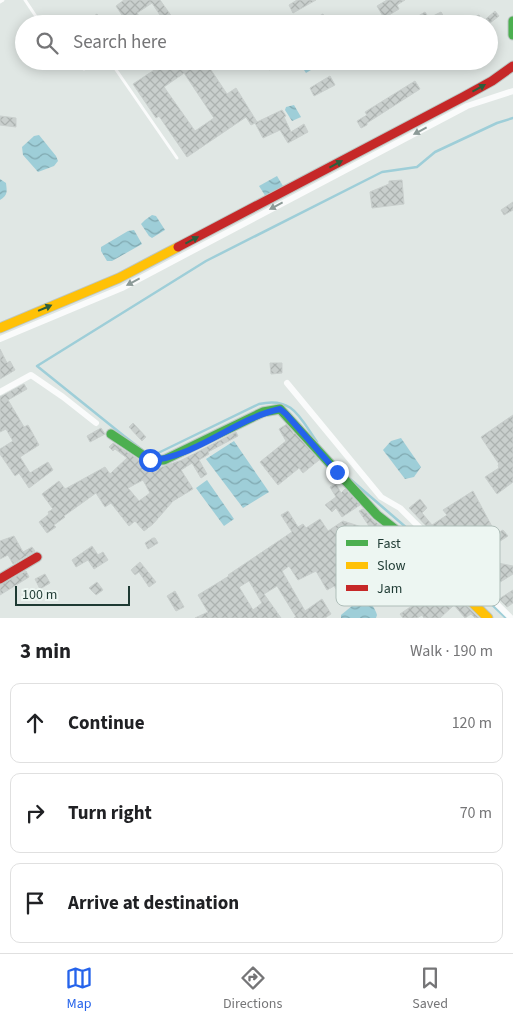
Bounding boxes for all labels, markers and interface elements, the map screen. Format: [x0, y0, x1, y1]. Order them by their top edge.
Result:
search box [15, 15, 498, 70]
icon: search [33, 29, 61, 57]
text: Search here [73, 29, 167, 56]
one-way arrow [473, 84, 486, 93]
one-way arrow [413, 126, 427, 135]
one-way arrow [328, 160, 343, 168]
one-way arrow [269, 202, 284, 210]
one-way arrow [184, 236, 199, 244]
one-way arrow [125, 278, 140, 286]
one-way arrow [38, 304, 52, 312]
route start [139, 449, 162, 472]
route end [326, 461, 349, 484]
legend [336, 526, 500, 606]
text: Fast [377, 534, 401, 554]
text: Slow [377, 556, 406, 576]
text: Jam [377, 579, 402, 599]
scale bar [15, 583, 130, 606]
text: 100 m [22, 585, 57, 605]
text: 3 min [20, 636, 71, 666]
text: Walk · 190 m [410, 640, 493, 662]
icon: ahead [21, 709, 49, 737]
text: Continue [68, 710, 145, 737]
text: 120 m [452, 712, 492, 734]
icon: right [21, 799, 49, 827]
text: Turn right [68, 800, 152, 827]
text: 70 m [460, 802, 492, 824]
icon: arrive [21, 889, 49, 917]
text: Arrive at destination [68, 890, 239, 917]
tab: Map [65, 964, 93, 1014]
tab: Directions [223, 964, 282, 1014]
tab: Saved [412, 964, 448, 1014]

